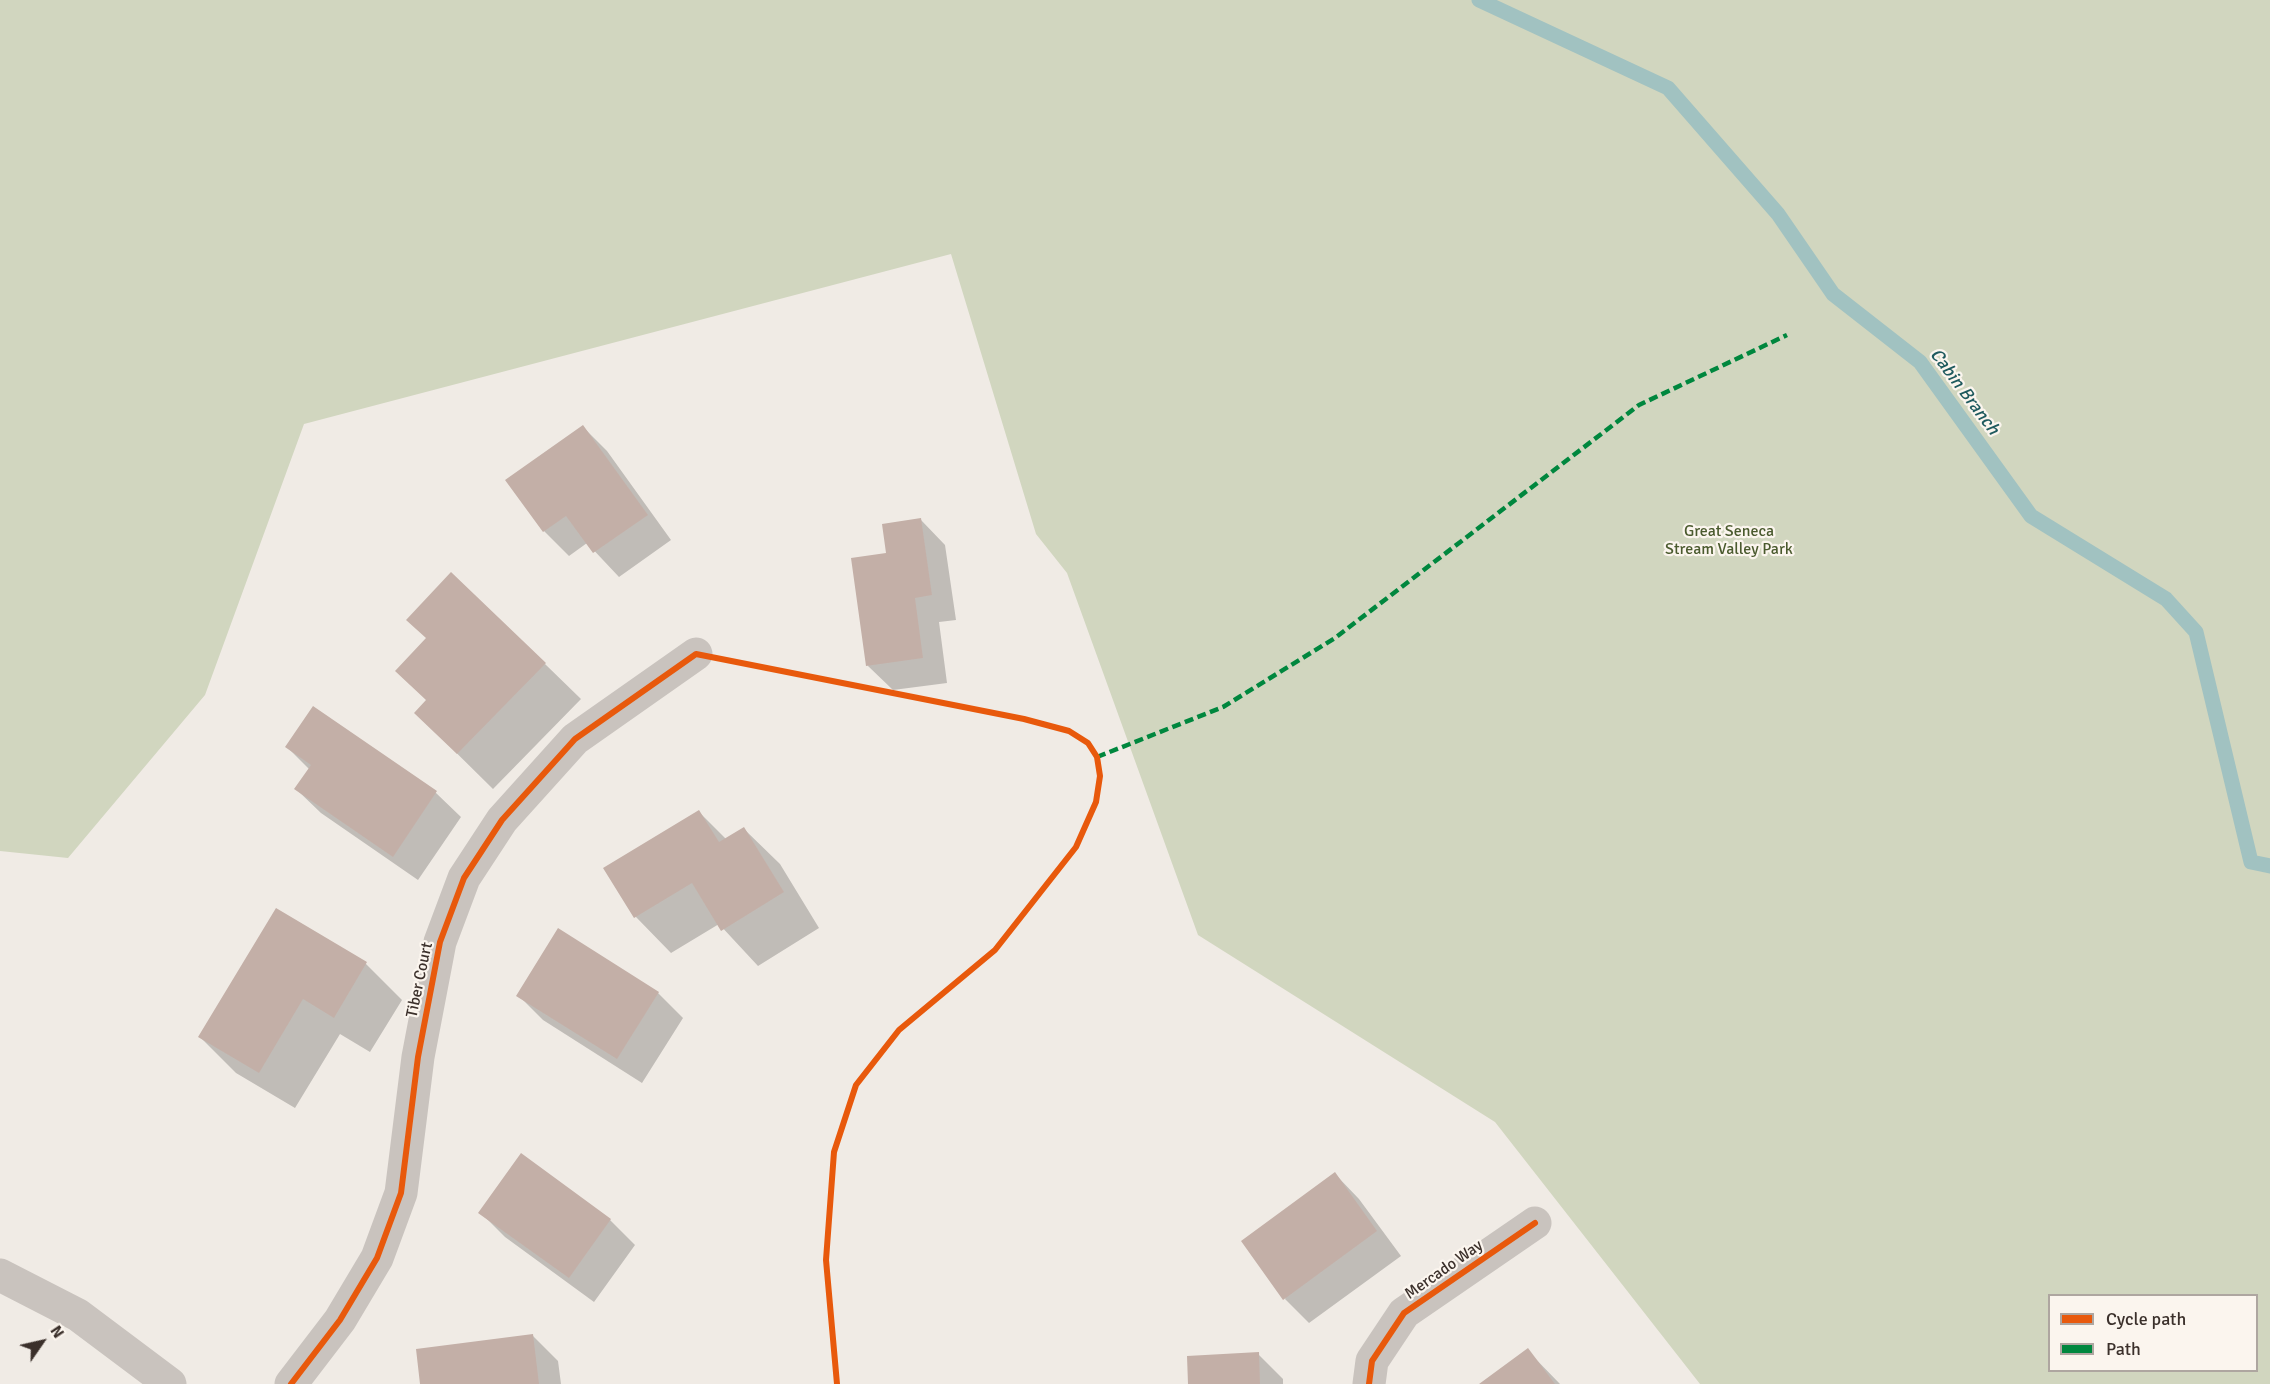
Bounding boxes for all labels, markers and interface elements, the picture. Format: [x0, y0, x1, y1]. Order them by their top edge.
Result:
water label: Cabin Branch [1925, 345, 2003, 439]
park label: Great Seneca Stream Valley Park [1665, 522, 1793, 560]
street label: Tiber Court [403, 941, 437, 1019]
street label: Mercado Way [1401, 1236, 1487, 1304]
legend [2048, 1294, 2258, 1372]
text: Cycle path [2106, 1308, 2186, 1330]
north arrow [12, 1312, 72, 1372]
text: N [46, 1322, 68, 1342]
text: Path [2106, 1338, 2141, 1360]

